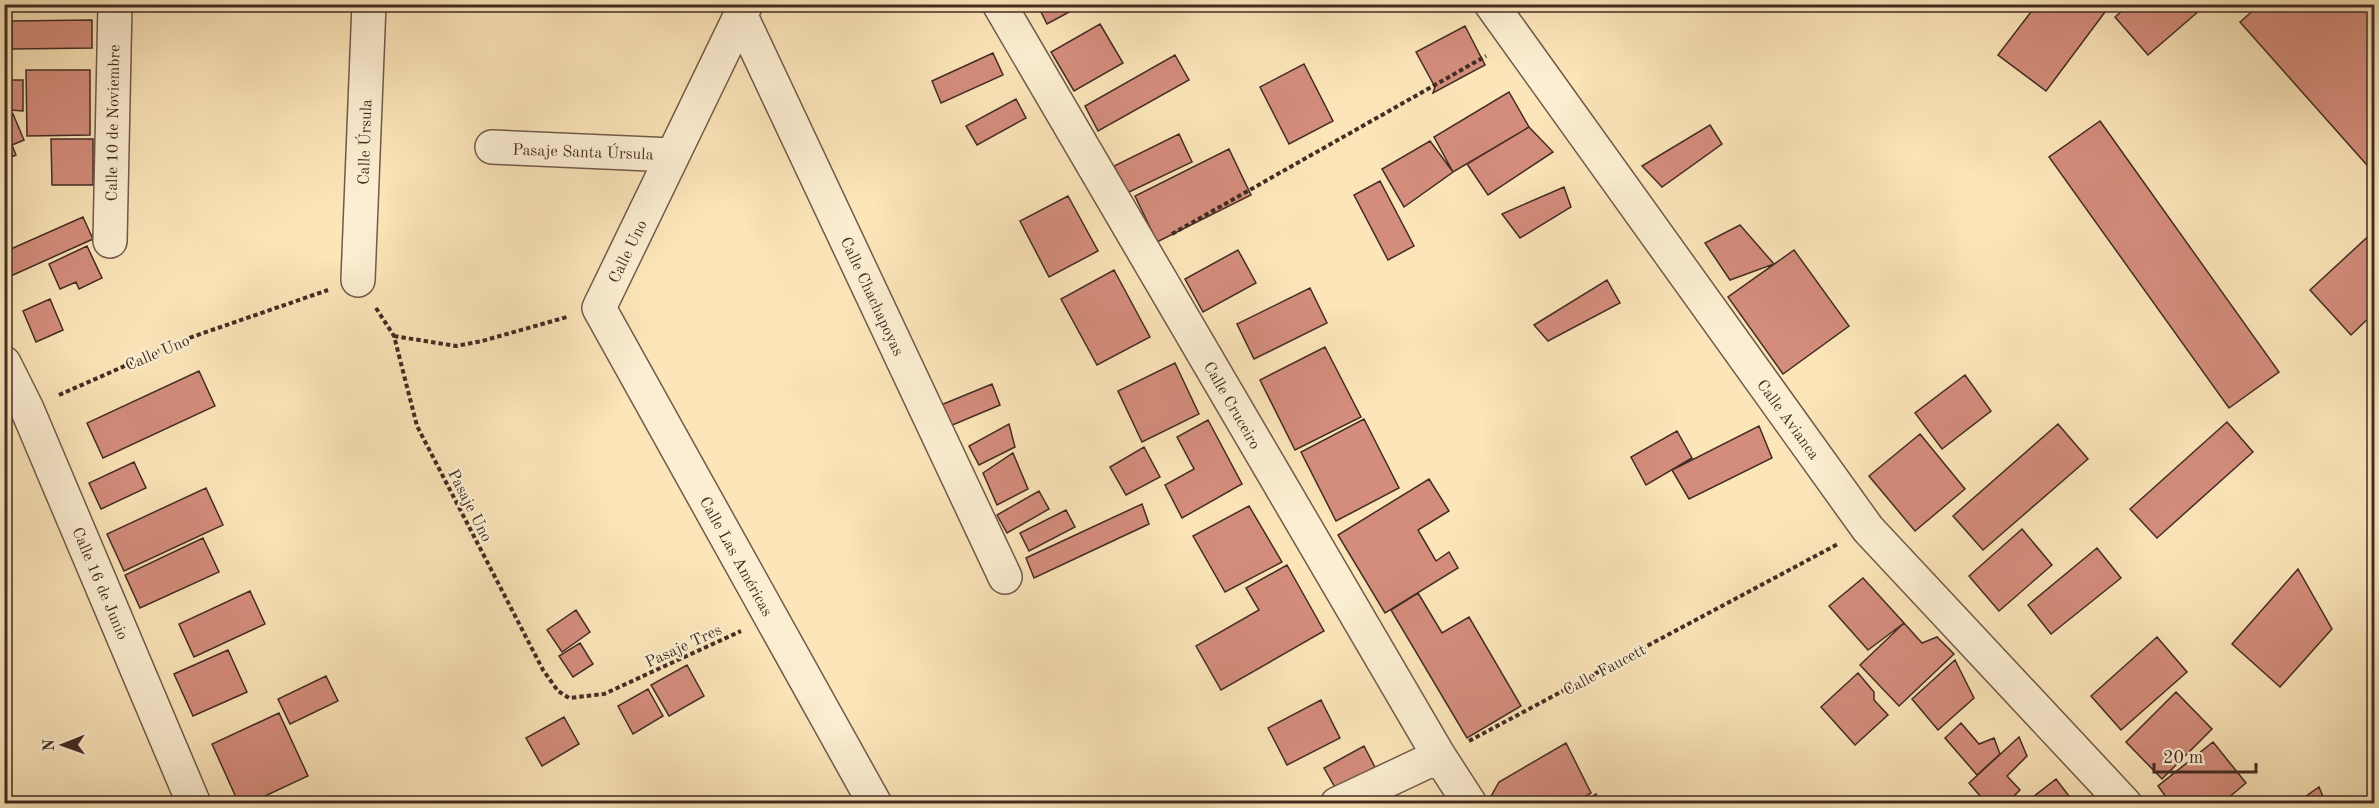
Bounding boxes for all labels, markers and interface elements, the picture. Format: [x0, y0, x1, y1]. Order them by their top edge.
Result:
street label: Calle 10 de Noviembre [105, 44, 123, 202]
street label: Calle Úrsula [352, 99, 375, 185]
street label: Pasaje Santa Úrsula [512, 138, 654, 163]
street label: Calle Uno [607, 218, 651, 286]
street label: Calle Chachapoyas [837, 235, 906, 359]
street label: Calle Uno [123, 333, 192, 375]
street label: Calle Cruceiro [1200, 360, 1263, 453]
street label: Calle Avianca [1753, 377, 1822, 463]
street label: Pasaje Uno [444, 467, 494, 545]
street label: Calle Las Américas [696, 494, 775, 620]
street label: Calle 16 de Junio [68, 525, 130, 642]
street label: Pasaje Tres [643, 622, 725, 671]
street label: Calle Faucett [1561, 642, 1649, 699]
north arrow [33, 715, 93, 775]
scale bar [2154, 736, 2256, 774]
text: N [42, 738, 58, 751]
text: 20 m [2163, 749, 2203, 767]

